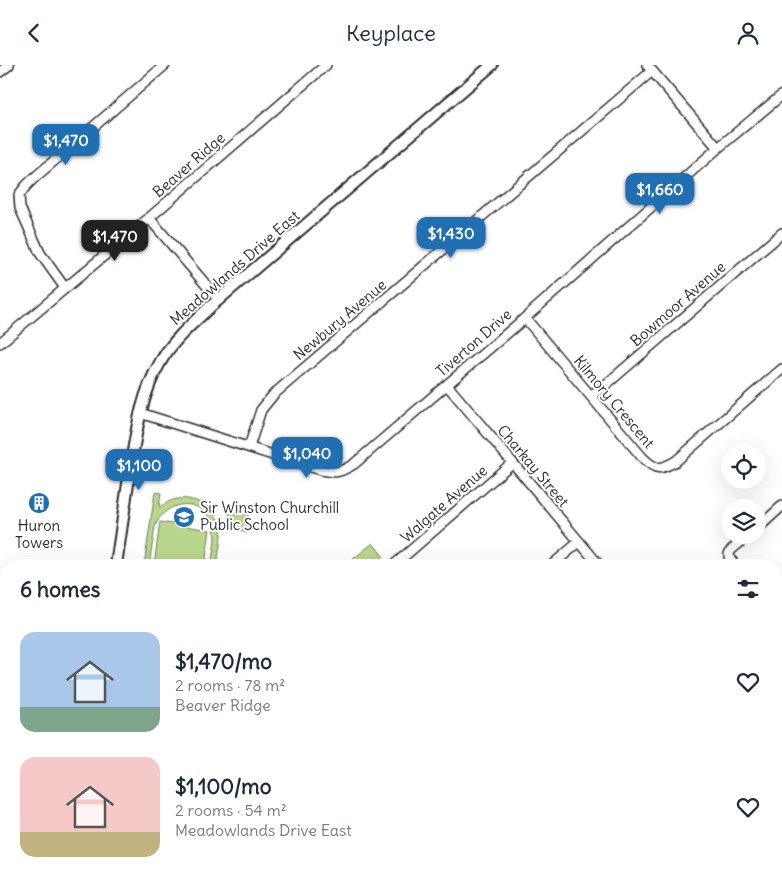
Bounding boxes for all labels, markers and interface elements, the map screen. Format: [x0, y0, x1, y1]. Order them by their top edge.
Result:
icon: back [20, 19, 48, 47]
text: Keyplace [346, 19, 436, 47]
icon: person [734, 19, 762, 47]
pin: $1,470 [25, 123, 107, 166]
street label: Beaver Ridge [149, 128, 229, 201]
text: $1,470 [43, 130, 89, 150]
pin: $1,660 [619, 173, 701, 215]
text: $1,660 [636, 179, 684, 199]
street label: Meadowlands Drive East [166, 206, 303, 329]
pin: $1,430 [410, 217, 492, 259]
pin: $1,470 [74, 219, 156, 262]
text: $1,430 [428, 223, 474, 243]
text: $1,470 [92, 226, 138, 246]
street label: Bowmoor Avenue [626, 257, 729, 350]
street label: Newbury Avenue [289, 275, 390, 364]
street label: Tiverton Drive [432, 305, 515, 381]
street label: Kilmory Crescent [570, 351, 659, 452]
street label: Charkay Street [494, 421, 573, 511]
pin: $1,040 [266, 437, 348, 479]
text: $1,040 [283, 443, 331, 463]
map controls [721, 444, 766, 544]
button: locate [721, 444, 766, 489]
pin: $1,100 [98, 449, 180, 491]
text: $1,100 [116, 455, 162, 475]
street label: Walgate Avenue [396, 461, 491, 546]
building icon: Huron Towers [27, 491, 51, 515]
place label: Sir Winston Churchill Public School [200, 498, 339, 534]
button: layers [721, 499, 766, 544]
school or university icon: Sir Winston Churchill Public School [172, 505, 196, 529]
place label: Huron Towers [15, 516, 63, 552]
icon: filters [734, 575, 762, 603]
text: 6 homes [20, 576, 100, 603]
text: $1,470/mo [175, 648, 272, 675]
icon: home [60, 652, 120, 712]
icon: heart [734, 668, 762, 696]
text: 2 rooms · 78 m² [175, 675, 285, 695]
text: Beaver Ridge [175, 695, 271, 715]
text: $1,100/mo [175, 773, 272, 800]
icon: home [60, 777, 120, 837]
icon: heart [734, 793, 762, 821]
text: 2 rooms · 54 m² [175, 800, 287, 820]
text: Meadowlands Drive East [175, 820, 352, 840]

